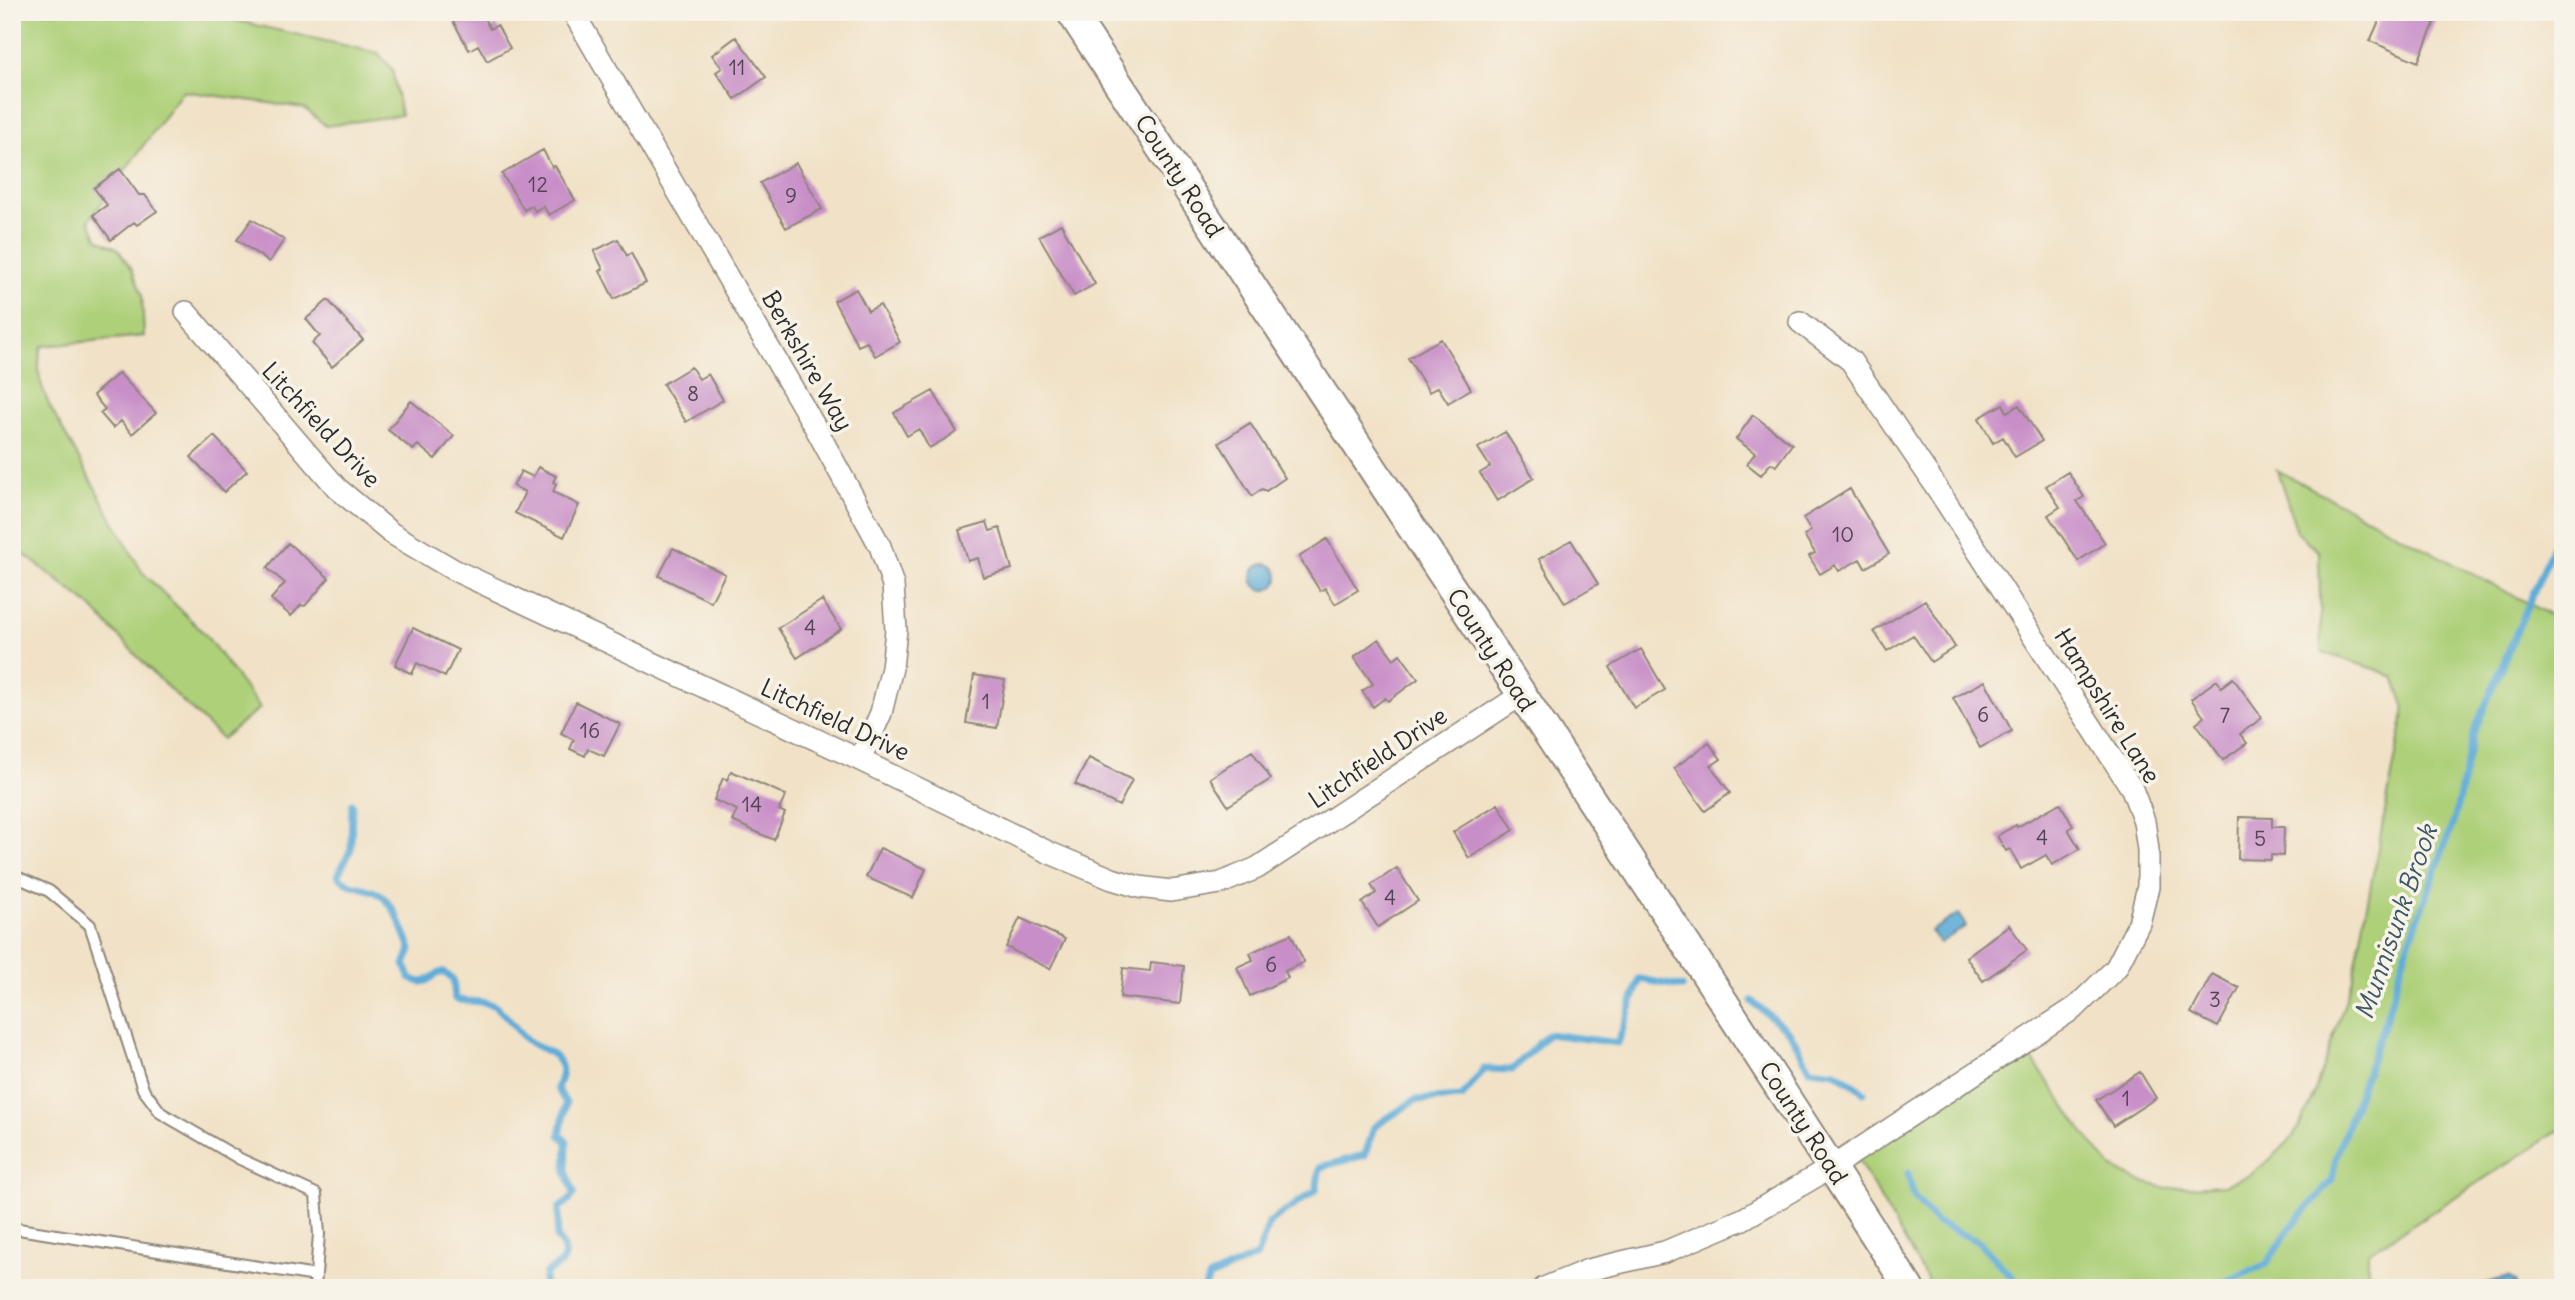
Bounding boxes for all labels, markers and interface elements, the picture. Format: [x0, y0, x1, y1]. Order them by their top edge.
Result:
house number: 11 [729, 54, 745, 81]
street label: County Road [1129, 108, 1231, 243]
house number: 12 [528, 171, 548, 198]
house number: 9 [785, 182, 797, 209]
street label: Berkshire Way [756, 285, 860, 436]
street label: Litchfield Drive [256, 355, 387, 493]
house number: 8 [687, 380, 699, 407]
house number: 10 [1832, 521, 1854, 548]
street label: County Road [1441, 582, 1543, 717]
house number: 4 [804, 614, 816, 641]
street label: Hampshire Lane [2048, 622, 2167, 788]
street label: Litchfield Drive [756, 672, 915, 767]
house number: 1 [982, 688, 990, 715]
street label: Litchfield Drive [1302, 700, 1452, 815]
house number: 6 [1977, 701, 1989, 728]
house number: 7 [2220, 702, 2230, 729]
house number: 16 [580, 717, 600, 744]
house number: 14 [742, 791, 762, 818]
water label: Munnisunk Brook [2347, 819, 2445, 1023]
house number: 4 [2036, 824, 2048, 851]
house number: 5 [2254, 825, 2266, 852]
house number: 4 [1384, 884, 1396, 911]
house number: 6 [1265, 951, 1277, 978]
house number: 3 [2209, 986, 2221, 1013]
street label: County Road [1753, 1055, 1855, 1190]
house number: 1 [2122, 1085, 2130, 1112]

